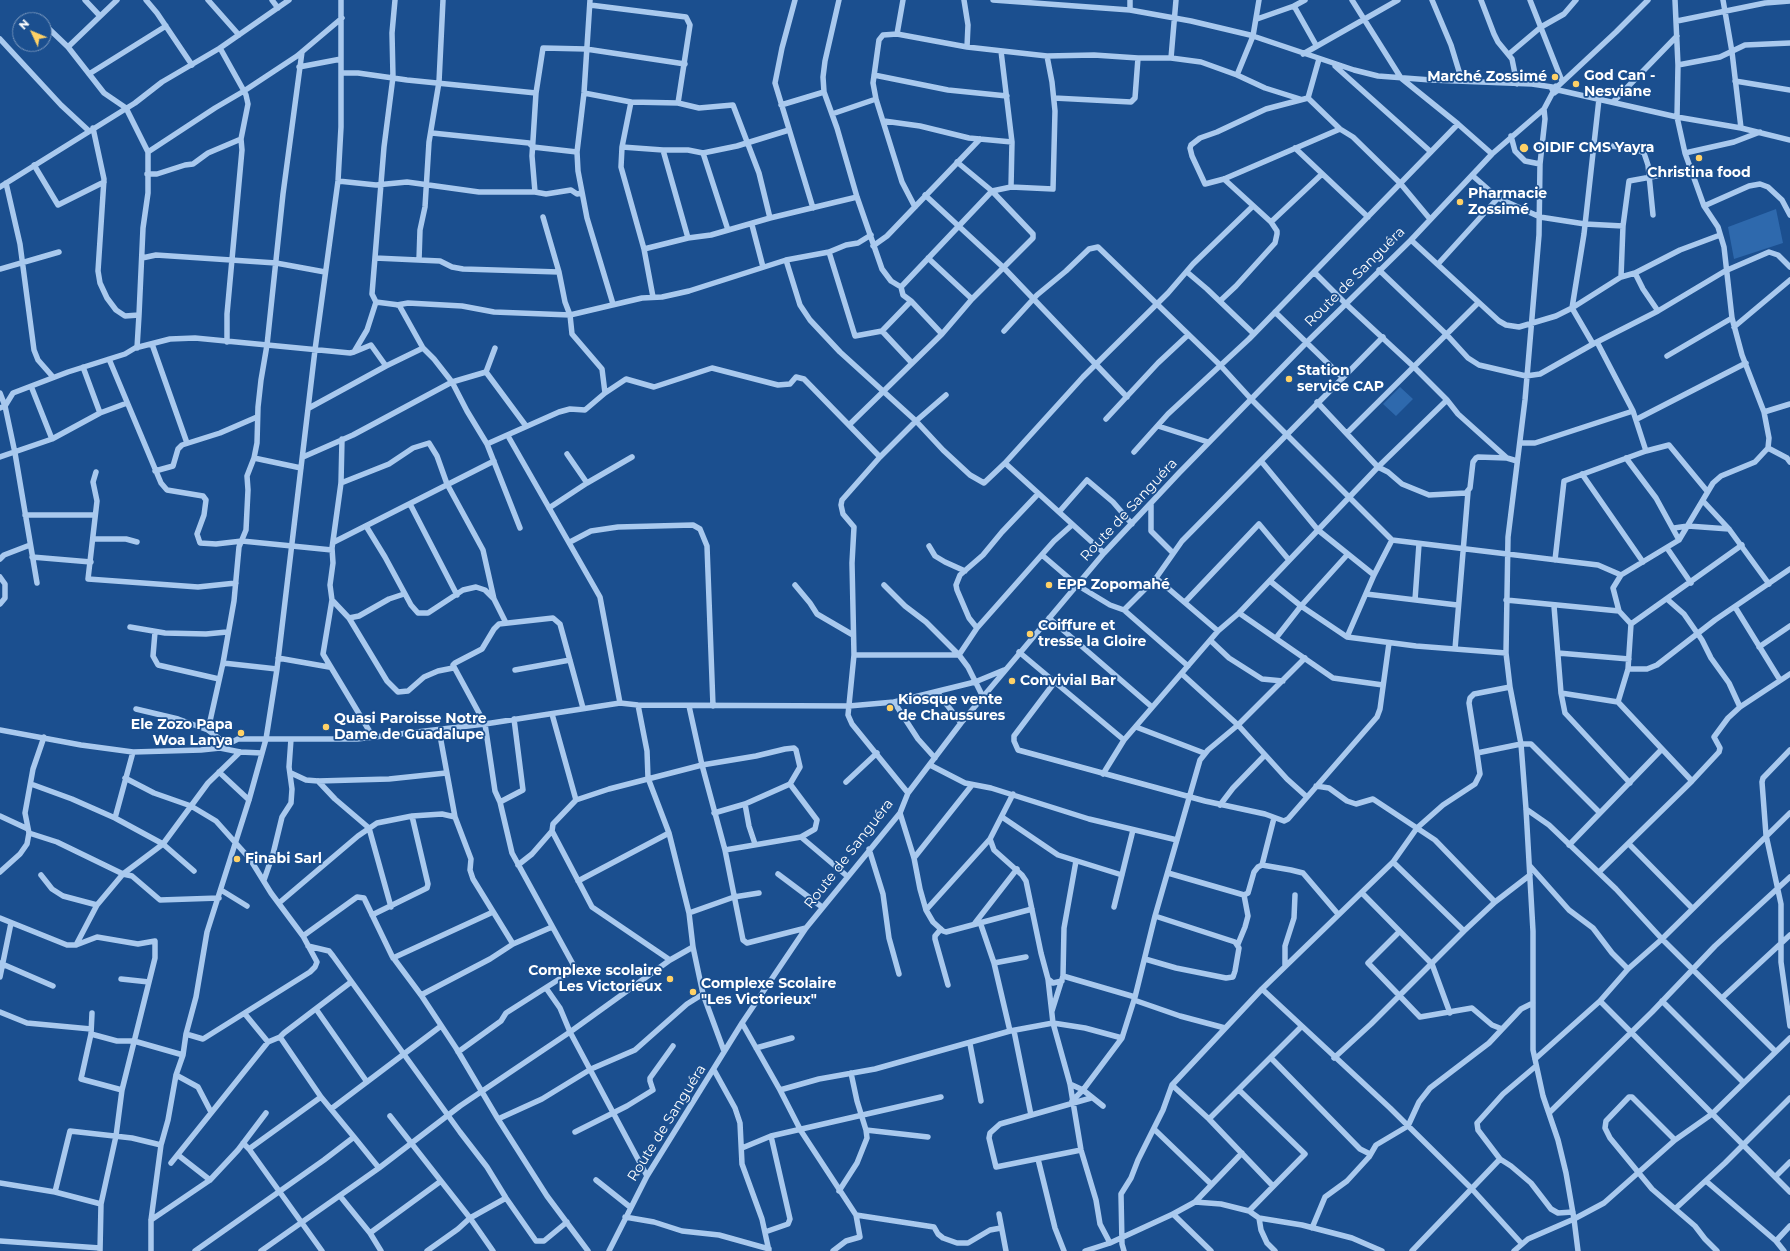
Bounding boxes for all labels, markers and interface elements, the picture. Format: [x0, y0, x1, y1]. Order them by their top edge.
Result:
north arrow [12, 12, 52, 52]
text: N [16, 16, 32, 32]
place label: God Can - Nesviane [1584, 68, 1655, 100]
place label: Marché Zossimé [1427, 69, 1547, 85]
marker: Marché Zossimé [1550, 72, 1560, 82]
marker: God Can - Nesviane [1571, 79, 1581, 89]
place label: OIDIF CMS Yayra [1533, 140, 1654, 156]
marker: OIDIF CMS Yayra [1518, 142, 1530, 154]
marker: Christina food [1694, 153, 1704, 163]
place label: Christina food [1647, 165, 1751, 181]
place label: Pharmacie Zossimé [1468, 186, 1547, 218]
marker: Pharmacie Zossimé [1455, 197, 1465, 207]
street label: Route de Sanguéra [1301, 223, 1409, 331]
place label: Station service CAP [1297, 363, 1384, 396]
marker: Station service CAP [1284, 374, 1294, 384]
street label: Route de Sanguéra [1077, 455, 1181, 565]
place label: EPP Zopomahé [1057, 577, 1170, 593]
marker: EPP Zopomahé [1044, 580, 1054, 590]
place label: Coiffure et tresse la Gloire [1038, 618, 1146, 650]
marker: Coiffure et tresse la Gloire [1025, 629, 1035, 639]
place label: Convivial Bar [1020, 673, 1116, 689]
marker: Convivial Bar [1007, 676, 1017, 686]
place label: Kiosque vente de Chaussures [898, 692, 1005, 724]
marker: Kiosque vente de Chaussures [885, 703, 895, 713]
place label: Quasi Paroisse Notre Dame de Guadalupe [334, 711, 487, 744]
place label: Ele Zozo Papa Woa Lanya [131, 717, 233, 750]
marker: Quasi Paroisse Notre Dame de Guadalupe [321, 722, 331, 732]
marker: Ele Zozo Papa Woa Lanya [236, 728, 246, 738]
street label: Route de Sanguéra [801, 796, 897, 912]
place label: Finabi Sarl [245, 851, 322, 867]
marker: Finabi Sarl [232, 854, 242, 864]
place label: Complexe scolaire Les Victorieux [528, 963, 662, 996]
marker: Complexe scolaire Les Victorieux [665, 974, 675, 984]
place label: Complexe Scolaire "Les Victorieux" [701, 976, 836, 1008]
marker: Complexe Scolaire "Les Victorieux" [688, 987, 698, 997]
street label: Route de Sanguéra [624, 1061, 710, 1185]

